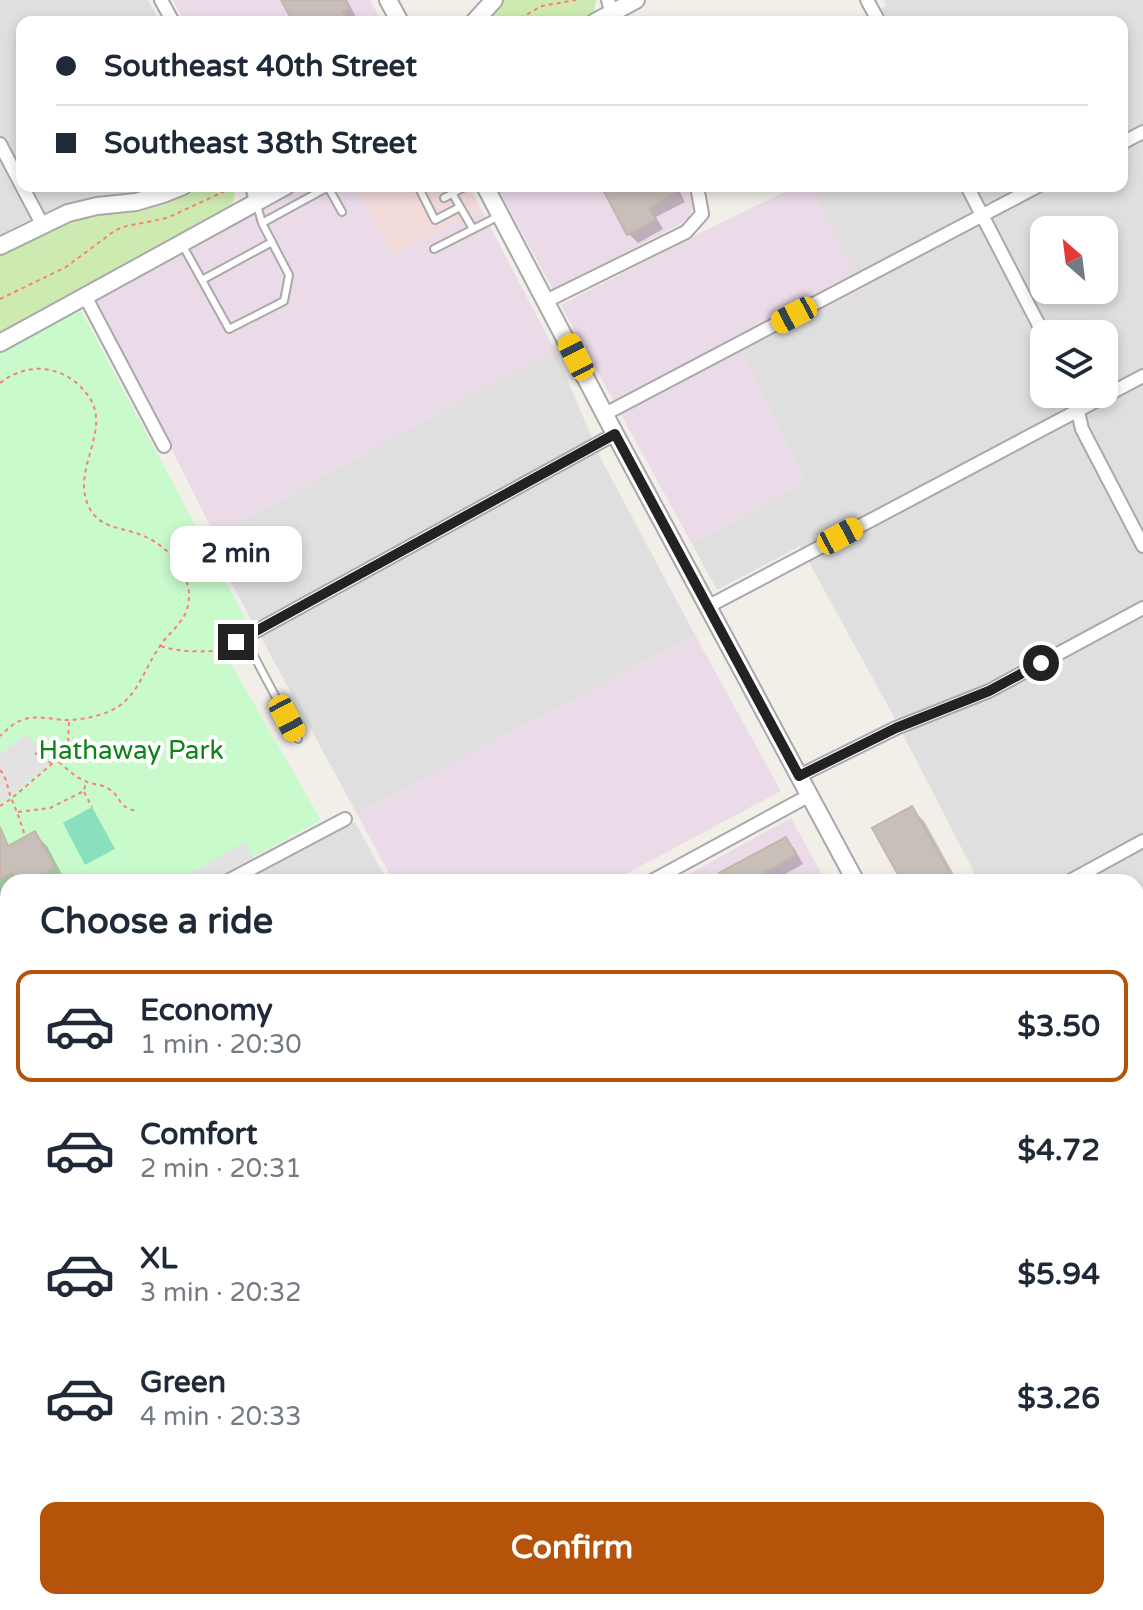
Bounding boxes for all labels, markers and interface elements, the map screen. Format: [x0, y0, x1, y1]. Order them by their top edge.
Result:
text: Southeast 40th Street [104, 48, 417, 85]
text: Southeast 38th Street [104, 125, 417, 162]
north arrow [1030, 216, 1118, 304]
map controls [1030, 216, 1118, 408]
car [767, 293, 821, 337]
button: layers [1030, 320, 1118, 408]
car [554, 330, 598, 384]
car [813, 514, 867, 558]
callout: 2 min [170, 526, 302, 582]
text: 2 min [201, 538, 271, 569]
route end [218, 624, 254, 660]
route start [1023, 645, 1059, 681]
car [265, 691, 309, 745]
park label: Hathaway Park [38, 735, 224, 766]
text: Choose a ride [40, 900, 273, 943]
icon: car [44, 990, 116, 1062]
text: Economy [140, 992, 273, 1029]
text: $3.50 [1017, 1008, 1100, 1045]
text: 1 min · 20:30 [140, 1029, 302, 1060]
icon: car [44, 1114, 116, 1186]
text: Comfort [140, 1116, 258, 1153]
text: $4.72 [1018, 1132, 1100, 1169]
text: 2 min · 20:31 [140, 1153, 302, 1184]
icon: car [44, 1238, 116, 1310]
text: XL [140, 1240, 177, 1277]
text: $5.94 [1018, 1256, 1100, 1293]
text: 3 min · 20:32 [140, 1277, 302, 1308]
icon: car [44, 1362, 116, 1434]
text: Green [140, 1364, 226, 1401]
text: $3.26 [1017, 1380, 1100, 1417]
text: 4 min · 20:33 [140, 1401, 302, 1432]
button: Confirm [40, 1502, 1104, 1594]

